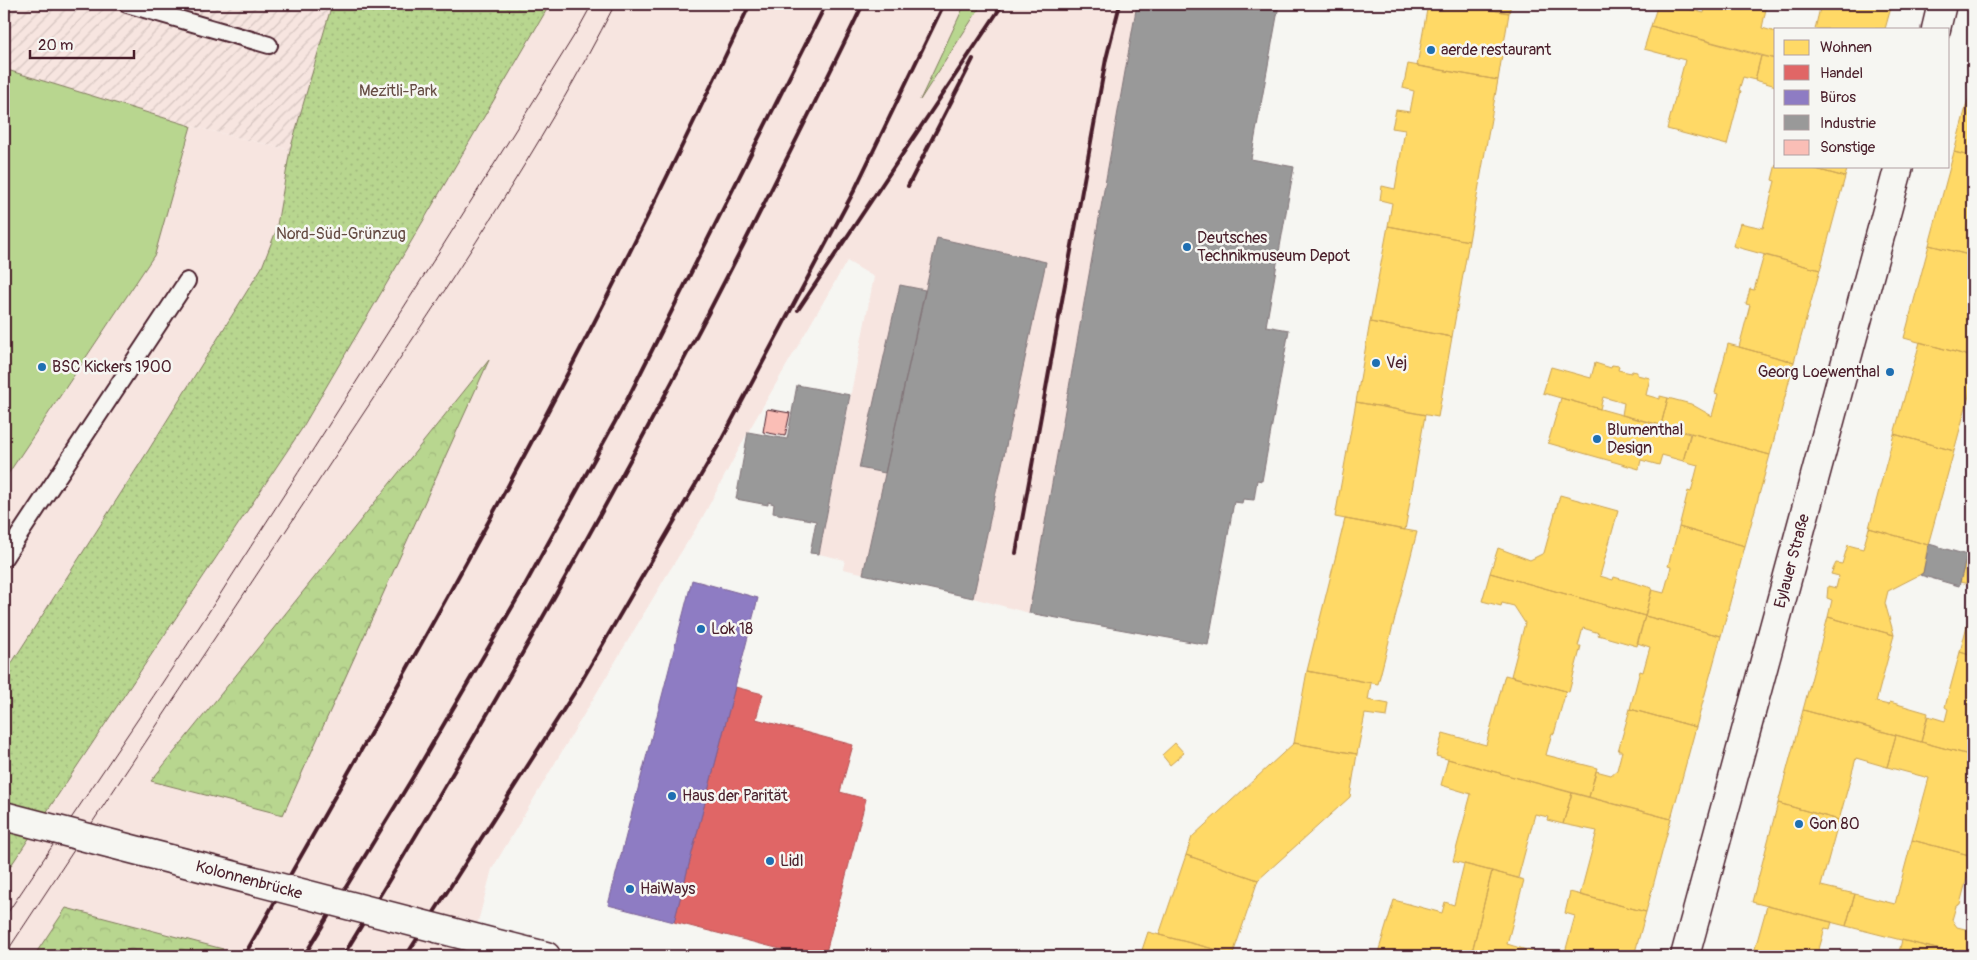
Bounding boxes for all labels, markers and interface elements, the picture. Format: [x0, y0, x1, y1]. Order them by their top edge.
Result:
scale bar [30, 28, 134, 60]
legend [1774, 28, 1950, 168]
text: 20 m [38, 36, 73, 55]
text: Wohnen [1820, 38, 1872, 57]
place label: aerde restaurant [1441, 40, 1552, 60]
marker: aerde restaurant [1425, 44, 1437, 56]
text: Handel [1820, 64, 1863, 83]
park label: Mezitli-Park [359, 81, 437, 101]
text: Büros [1820, 88, 1856, 107]
text: Industrie [1820, 114, 1876, 133]
text: Sonstige [1820, 138, 1876, 157]
park label: Nord-Süd-Grünzug [276, 224, 406, 244]
place label: Deutsches Technikmuseum Depot [1197, 228, 1351, 266]
marker: Deutsches Technikmuseum Depot [1181, 241, 1193, 253]
place label: Vej [1386, 353, 1407, 373]
place label: BSC Kickers 1900 [52, 357, 172, 377]
marker: Vej [1370, 357, 1382, 369]
marker: BSC Kickers 1900 [36, 361, 48, 373]
place label: Georg Loewenthal [1758, 362, 1880, 382]
marker: Georg Loewenthal [1884, 366, 1896, 378]
place label: Blumenthal Design [1607, 420, 1683, 458]
marker: Blumenthal Design [1591, 433, 1603, 445]
street label: Eylauer Straße [1770, 512, 1814, 610]
place label: Lok 18 [711, 619, 753, 639]
marker: Lok 18 [695, 623, 707, 635]
place label: Haus der Parität [682, 786, 788, 806]
marker: Haus der Parität [666, 790, 678, 802]
place label: Gon 80 [1809, 814, 1860, 834]
marker: Gon 80 [1793, 818, 1805, 830]
place label: Lidl [780, 851, 804, 871]
marker: Lidl [764, 855, 776, 867]
street label: Kolonnenbrücke [193, 856, 305, 904]
place label: HaiWays [640, 879, 696, 899]
marker: HaiWays [624, 883, 636, 895]

